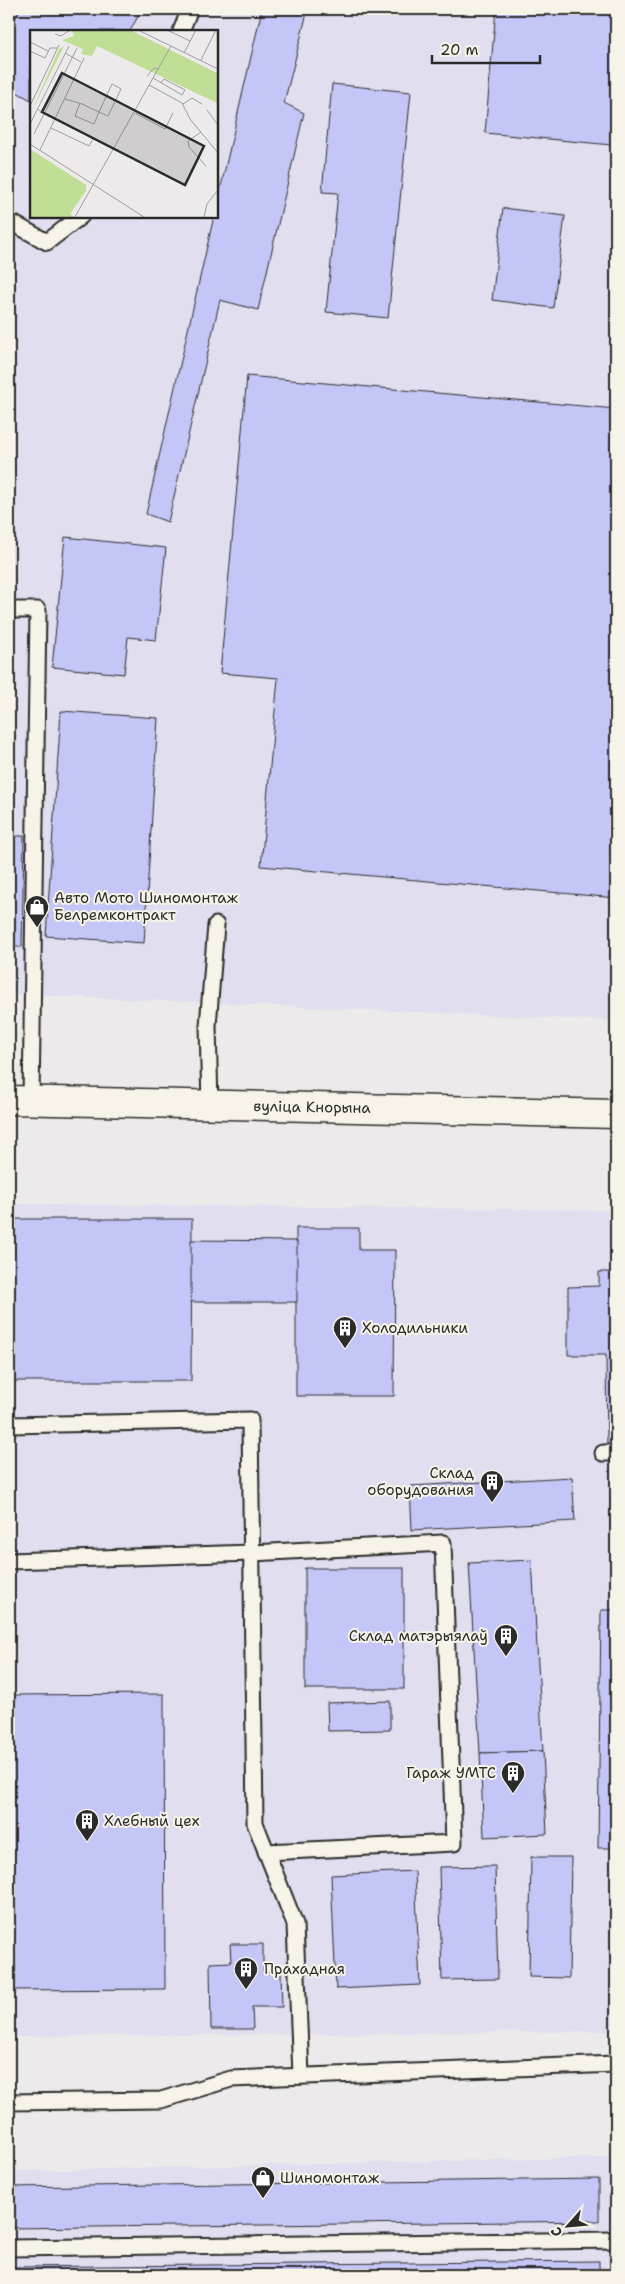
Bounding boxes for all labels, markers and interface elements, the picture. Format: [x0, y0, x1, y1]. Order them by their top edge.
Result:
inset map [30, 30, 218, 218]
scale bar [432, 32, 540, 64]
text: 20 m [440, 40, 479, 60]
place label: Авто Мото Шиномонтаж Белремконтракт [54, 888, 239, 925]
shop icon: Авто Мото Шиномонтаж Белремконтракт [24, 894, 50, 928]
street label: вуліца Кнорына [253, 1096, 372, 1118]
building icon: Холодильники [332, 1315, 358, 1349]
place label: Холодильники [362, 1318, 468, 1338]
place label: Склад оборудования [367, 1463, 474, 1500]
building icon: Склад оборудования [479, 1469, 505, 1503]
building icon: Склад матэрыялаў [493, 1623, 519, 1657]
place label: Склад матэрыялаў [349, 1626, 488, 1646]
building icon: Гараж УМТС [500, 1760, 526, 1794]
place label: Гараж УМТС [406, 1763, 496, 1783]
building icon: Хлебный цех [74, 1808, 100, 1842]
place label: Хлебный цех [104, 1811, 200, 1831]
building icon: Прахадная [233, 1956, 259, 1990]
place label: Прахадная [264, 1959, 345, 1979]
shop icon: Шиномонтаж [250, 2165, 276, 2199]
place label: Шиномонтаж [280, 2168, 380, 2188]
north arrow [542, 2202, 592, 2252]
text: С [546, 2224, 566, 2240]

